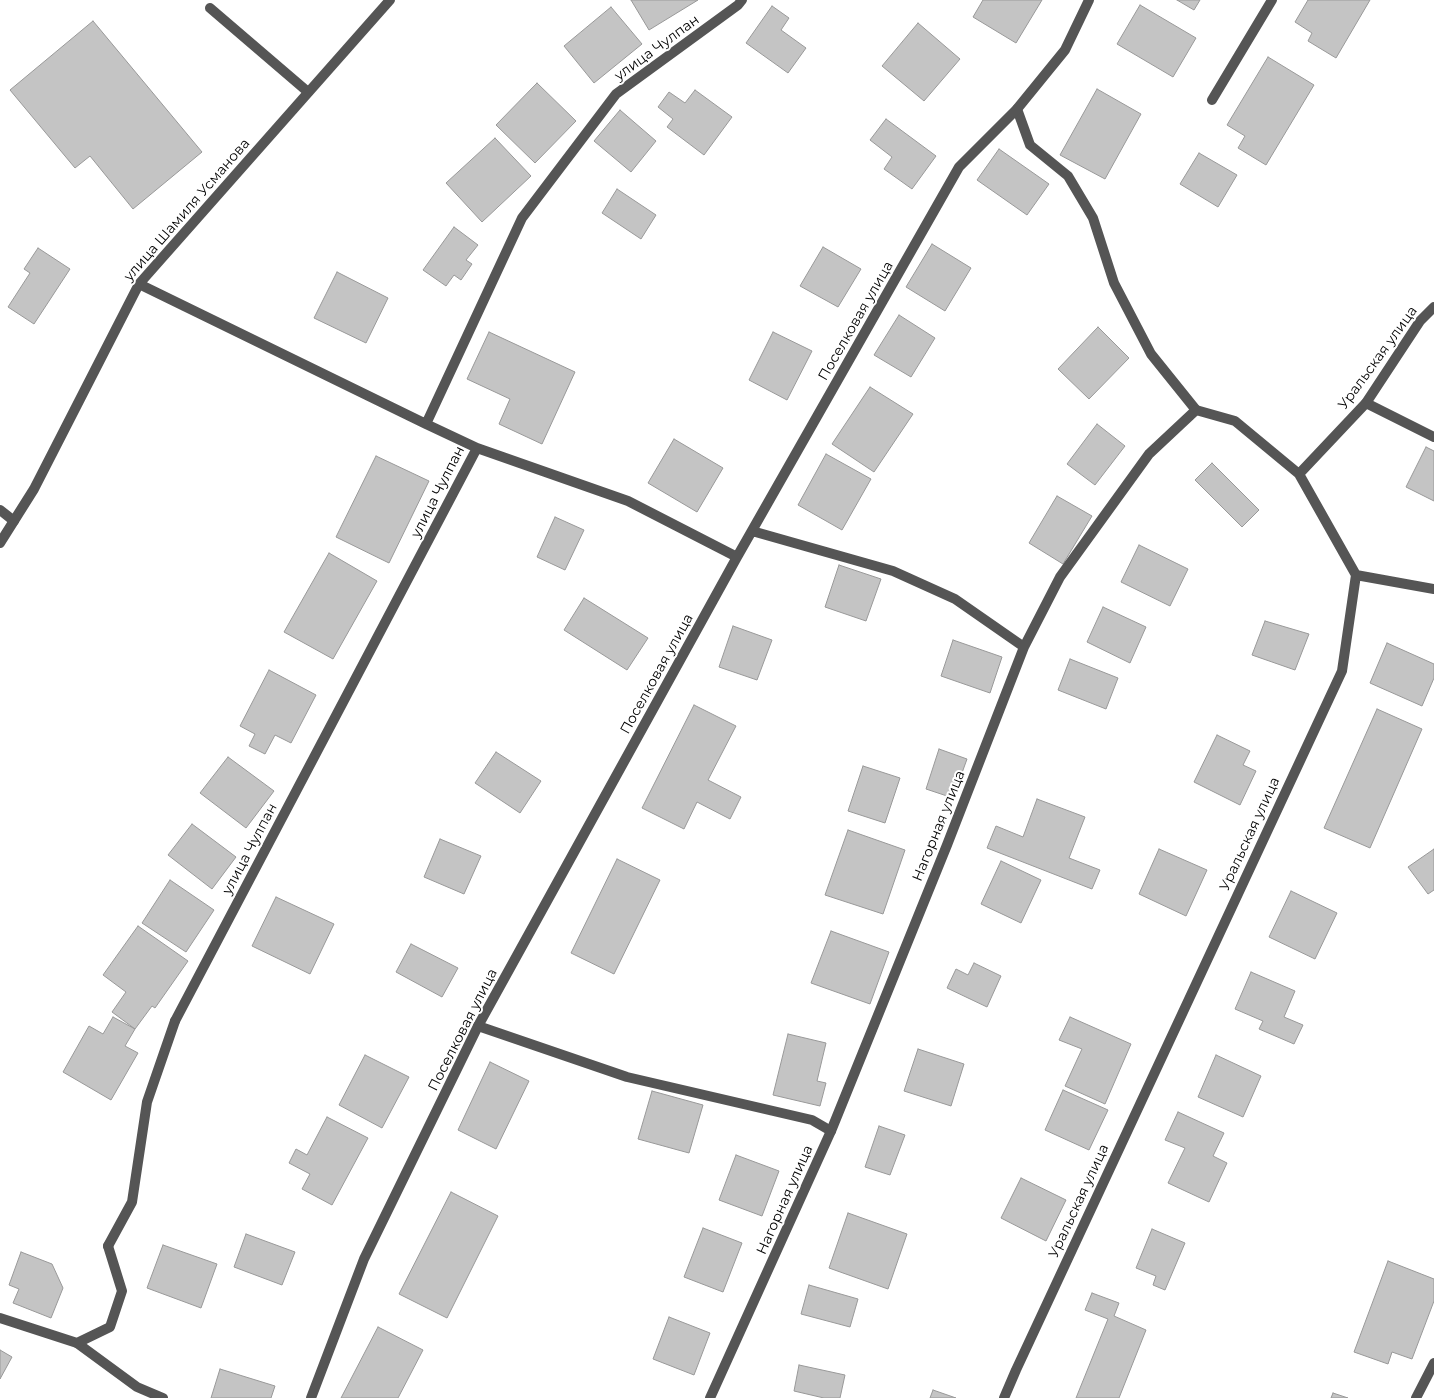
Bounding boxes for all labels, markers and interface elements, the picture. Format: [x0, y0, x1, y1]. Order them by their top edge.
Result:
street label: улица Чулпан [611, 12, 703, 84]
street label: улица Шамиля Усманова [120, 135, 254, 285]
street label: Поселковая улица [815, 258, 897, 384]
street label: Уральская улица [1335, 303, 1421, 413]
street label: улица Чулпан [408, 443, 468, 541]
street label: Поселковая улица [617, 611, 697, 737]
street label: Нагорная улица [909, 768, 969, 884]
street label: Уральская улица [1216, 775, 1284, 893]
street label: улица Чулпан [219, 801, 281, 897]
street label: Поселковая улица [425, 966, 501, 1094]
street label: Уральская улица [1045, 1142, 1113, 1260]
street label: Нагорная улица [753, 1143, 817, 1257]

